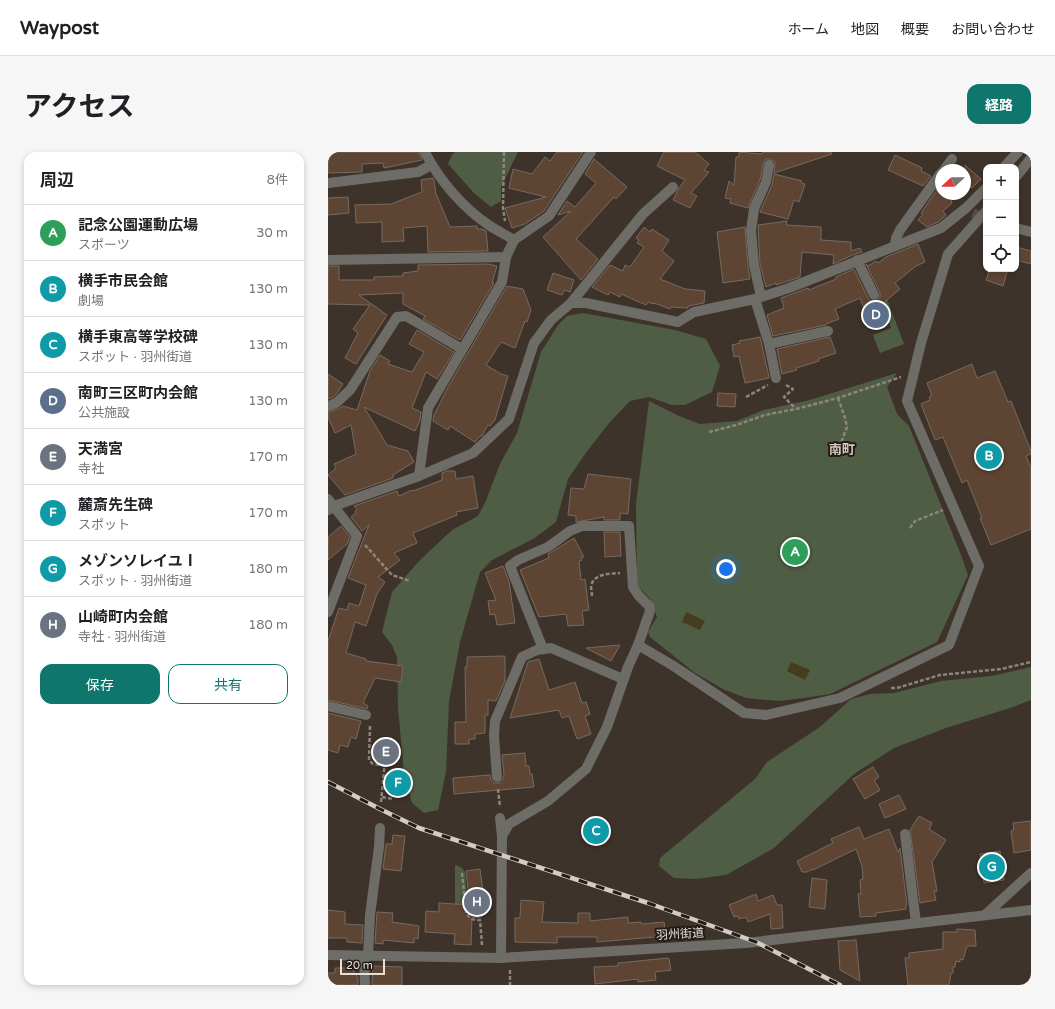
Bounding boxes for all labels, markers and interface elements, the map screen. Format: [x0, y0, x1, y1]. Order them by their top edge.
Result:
text: Waypost [20, 17, 99, 39]
text: ホーム [787, 21, 829, 38]
text: 地図 [851, 21, 879, 38]
text: 概要 [901, 21, 929, 38]
text: お問い合わせ [951, 21, 1035, 38]
button: 経路 [967, 84, 1031, 124]
text: アクセス [24, 90, 135, 124]
north arrow [935, 164, 971, 200]
map controls [983, 164, 1019, 272]
button: + [983, 164, 1019, 200]
text: 周辺 [40, 170, 74, 191]
text: 8件 [267, 172, 288, 188]
button: − [983, 200, 1019, 236]
text: 記念公園運動広場 [78, 216, 198, 234]
text: A [48, 225, 58, 241]
text: 30 m [256, 225, 288, 241]
button: locate [983, 236, 1019, 272]
text: スポーツ [78, 237, 130, 253]
text: 横手市民会館 [78, 272, 168, 290]
text: B [48, 281, 58, 297]
text: 130 m [248, 281, 288, 297]
text: 劇場 [78, 293, 104, 309]
pin: D [863, 300, 889, 330]
text: 横手東高等学校碑 [78, 328, 198, 346]
text: C [48, 337, 58, 353]
text: 130 m [248, 337, 288, 353]
text: スポット · 羽州街道 [78, 349, 192, 365]
text: 南町三区町内会館 [78, 384, 198, 402]
text: D [48, 393, 58, 409]
text: 130 m [248, 393, 288, 409]
text: 公共施設 [78, 405, 130, 421]
text: 天満宮 [78, 440, 123, 458]
pin: B [976, 441, 1002, 471]
district label: 南町 [829, 442, 855, 458]
text: E [49, 449, 57, 465]
text: 170 m [248, 449, 288, 465]
text: 寺社 [78, 461, 104, 477]
text: 麓斎先生碑 [78, 496, 153, 514]
text: F [49, 505, 57, 521]
text: 170 m [248, 505, 288, 521]
text: スポット [78, 517, 130, 533]
pin: A [782, 537, 808, 567]
text: メゾンソレイユⅠ [78, 552, 198, 570]
your location [716, 559, 736, 579]
text: G [48, 561, 58, 577]
text: 180 m [248, 561, 288, 577]
text: スポット · 羽州街道 [78, 573, 192, 589]
text: 山崎町内会館 [78, 608, 168, 626]
text: H [48, 617, 58, 633]
text: 180 m [248, 617, 288, 633]
text: 寺社 · 羽州街道 [78, 629, 166, 645]
button: 保存 [40, 664, 160, 704]
button: 共有 [168, 664, 288, 704]
pin: E [373, 737, 399, 767]
pin: F [385, 768, 411, 798]
pin: C [583, 816, 609, 846]
pin: G [979, 852, 1005, 882]
pin: H [464, 887, 490, 917]
street label: 羽州街道 [656, 926, 704, 942]
scale bar [340, 957, 385, 976]
text: 20 m [346, 959, 373, 972]

